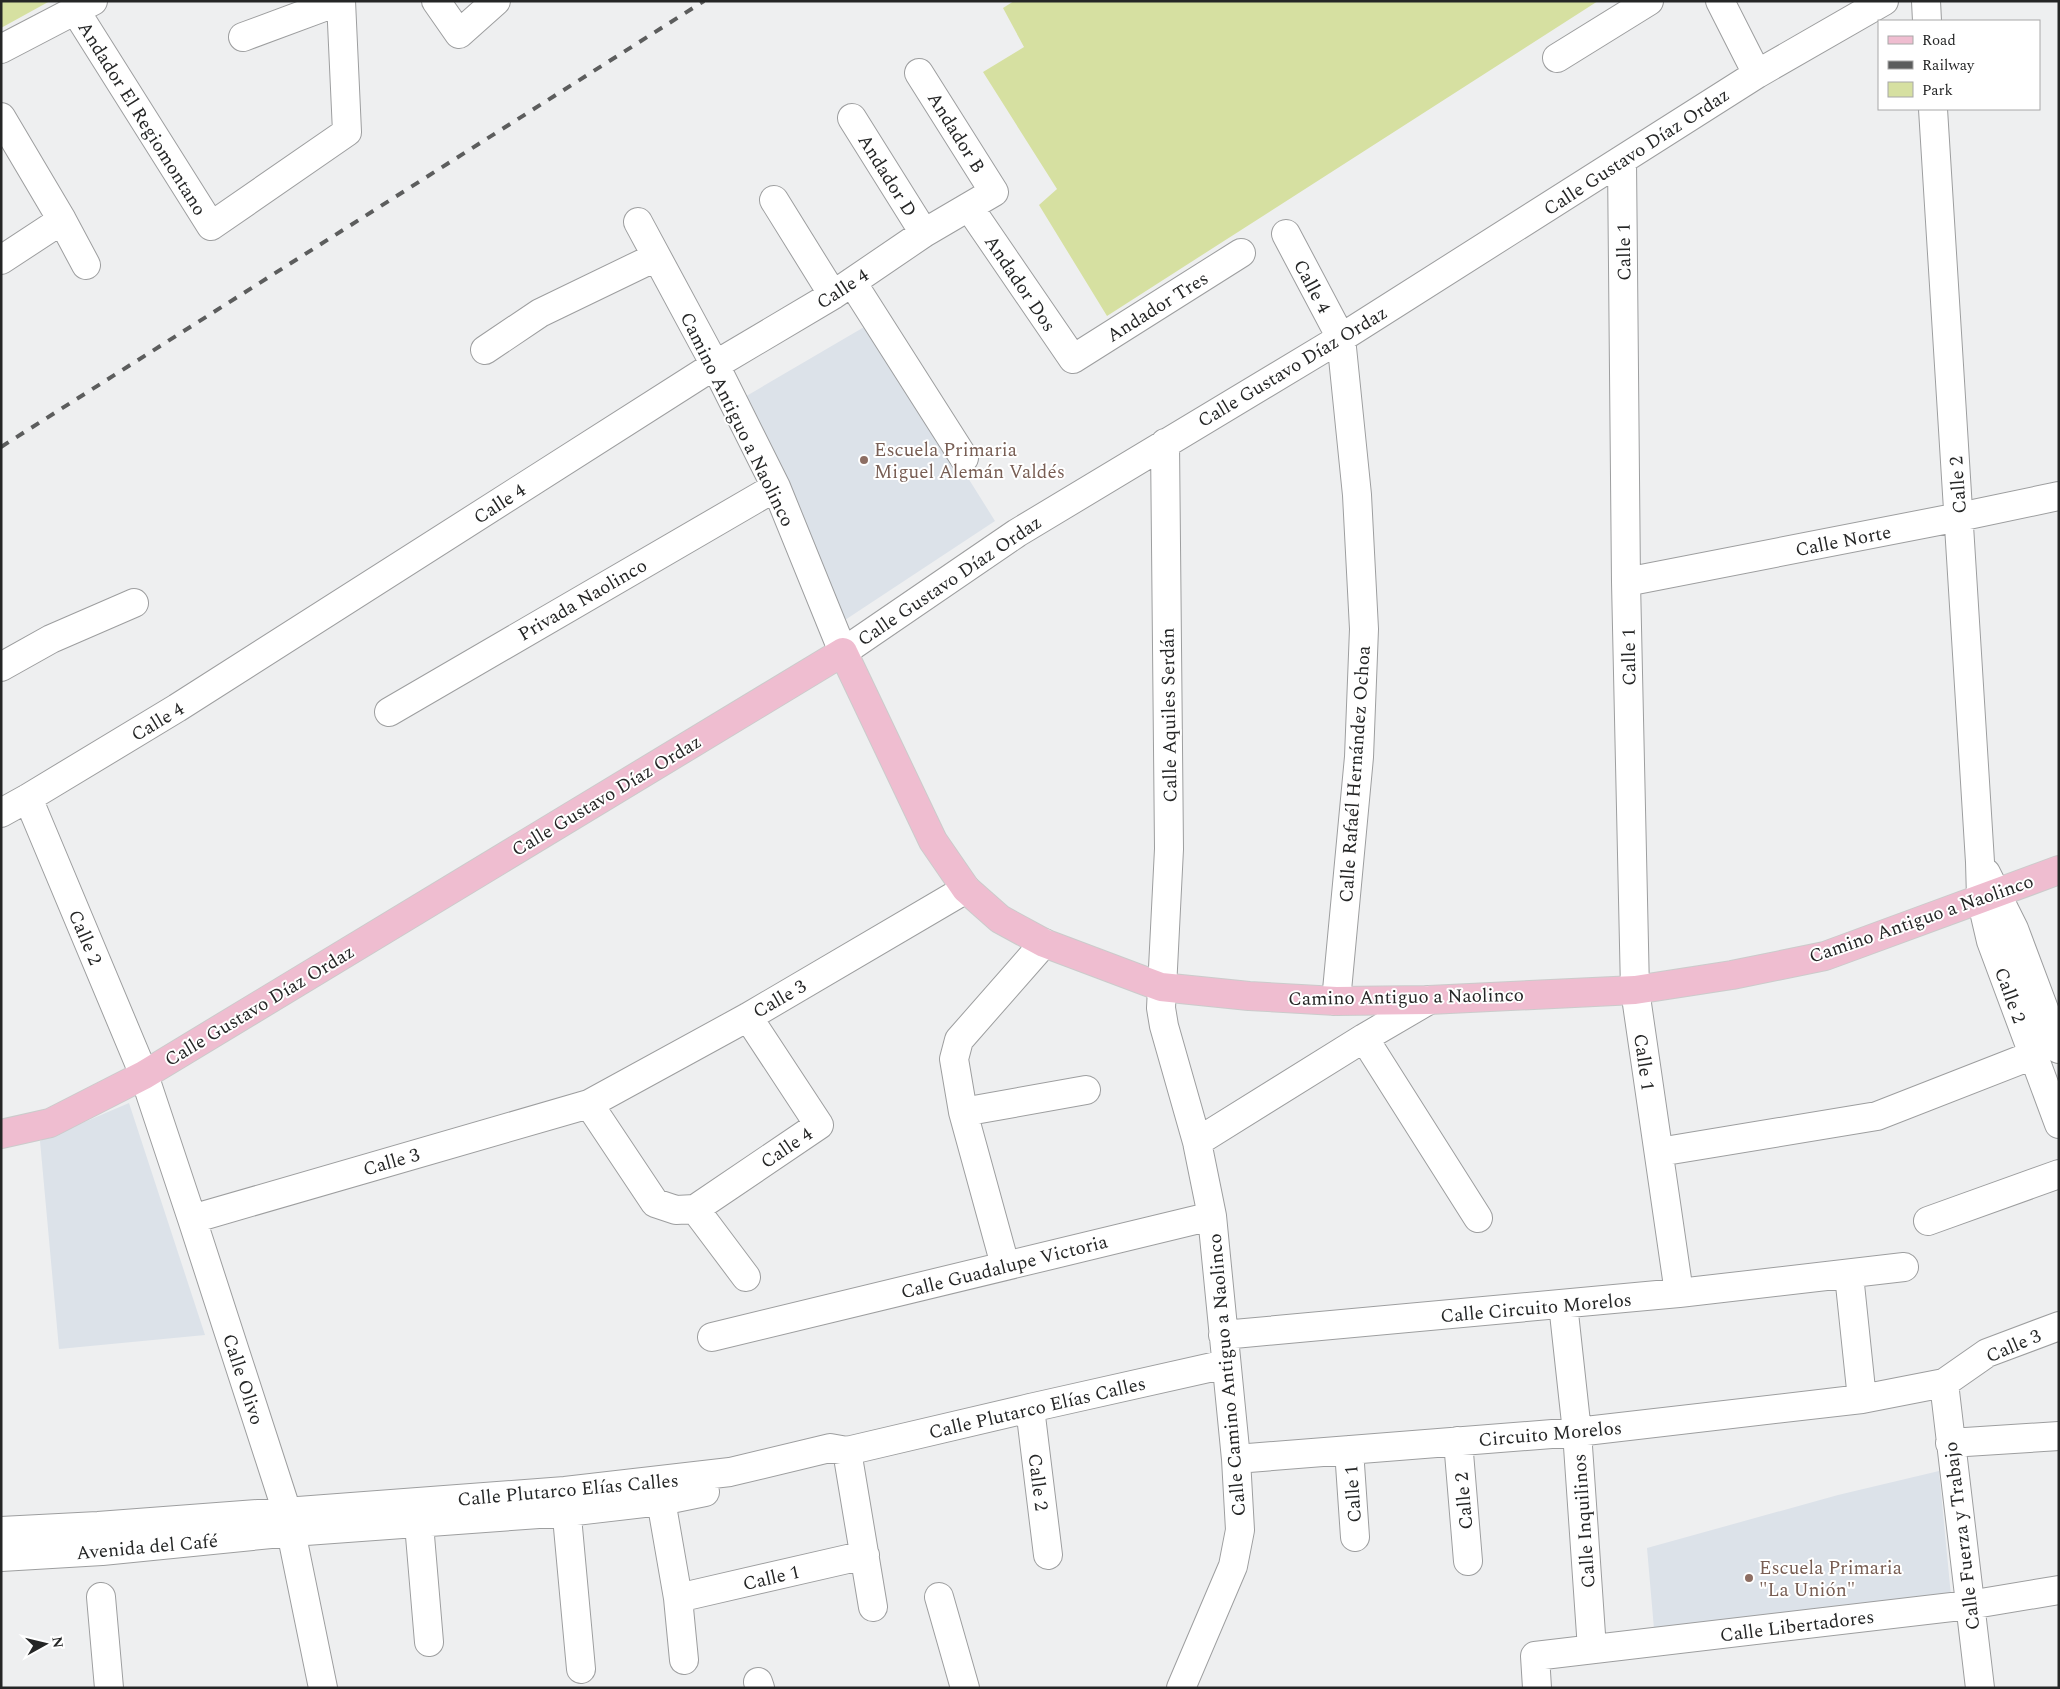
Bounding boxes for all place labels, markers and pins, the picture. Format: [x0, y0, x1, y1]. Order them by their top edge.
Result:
place label: Escuela Primaria Miguel Alemán Valdés [874, 436, 1065, 487]
marker: Escuela Primaria Miguel Alemán Valdés [858, 454, 870, 466]
place label: Escuela Primaria "La Unión" [1759, 1554, 1903, 1605]
marker: Escuela Primaria "La Unión" [1743, 1572, 1755, 1584]

